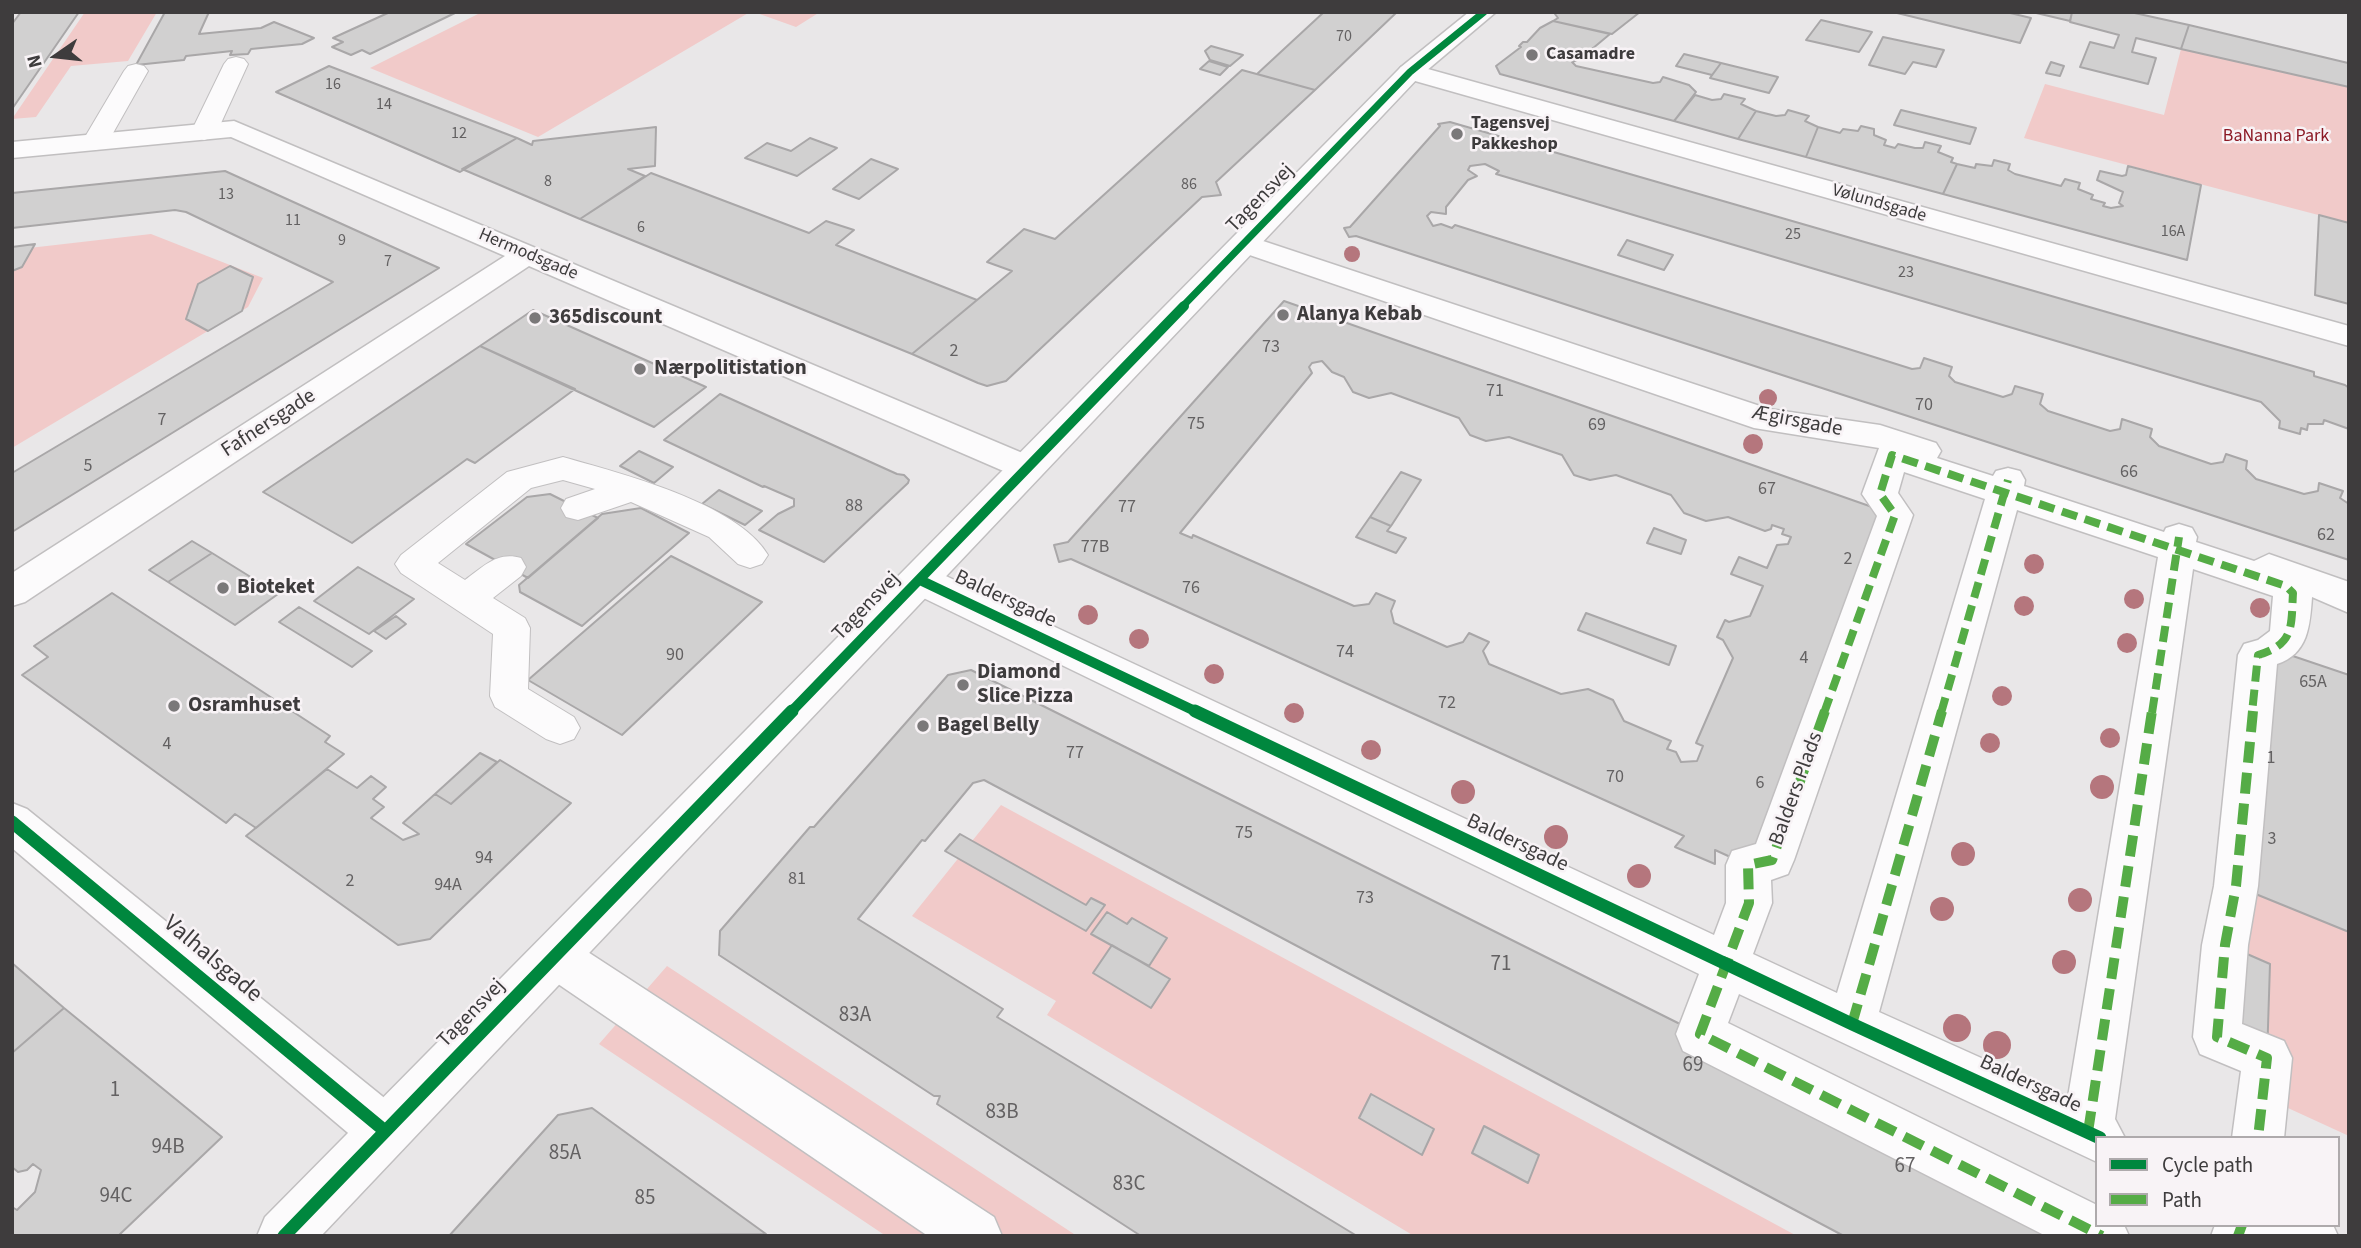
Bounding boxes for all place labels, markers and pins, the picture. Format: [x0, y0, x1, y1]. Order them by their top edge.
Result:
place label: Casamadre [1546, 44, 1635, 66]
marker: Casamadre [1524, 47, 1540, 63]
place label: Tagensvej Pakkeshop [1471, 113, 1558, 156]
marker: Tagensvej Pakkeshop [1449, 126, 1465, 142]
place label: Alanya Kebab [1297, 302, 1422, 328]
place label: 365discount [549, 305, 662, 331]
marker: Alanya Kebab [1275, 307, 1291, 323]
marker: 365discount [527, 310, 543, 326]
place label: Nærpolitistation [654, 356, 807, 382]
marker: Nærpolitistation [632, 361, 648, 377]
place label: Bioteket [237, 575, 315, 601]
marker: Bioteket [215, 580, 231, 596]
place label: Diamond Slice Pizza [977, 660, 1073, 710]
marker: Diamond Slice Pizza [955, 677, 971, 693]
place label: Osramhuset [188, 693, 300, 719]
marker: Osramhuset [166, 698, 182, 714]
place label: Bagel Belly [937, 713, 1039, 739]
marker: Bagel Belly [915, 718, 931, 734]

